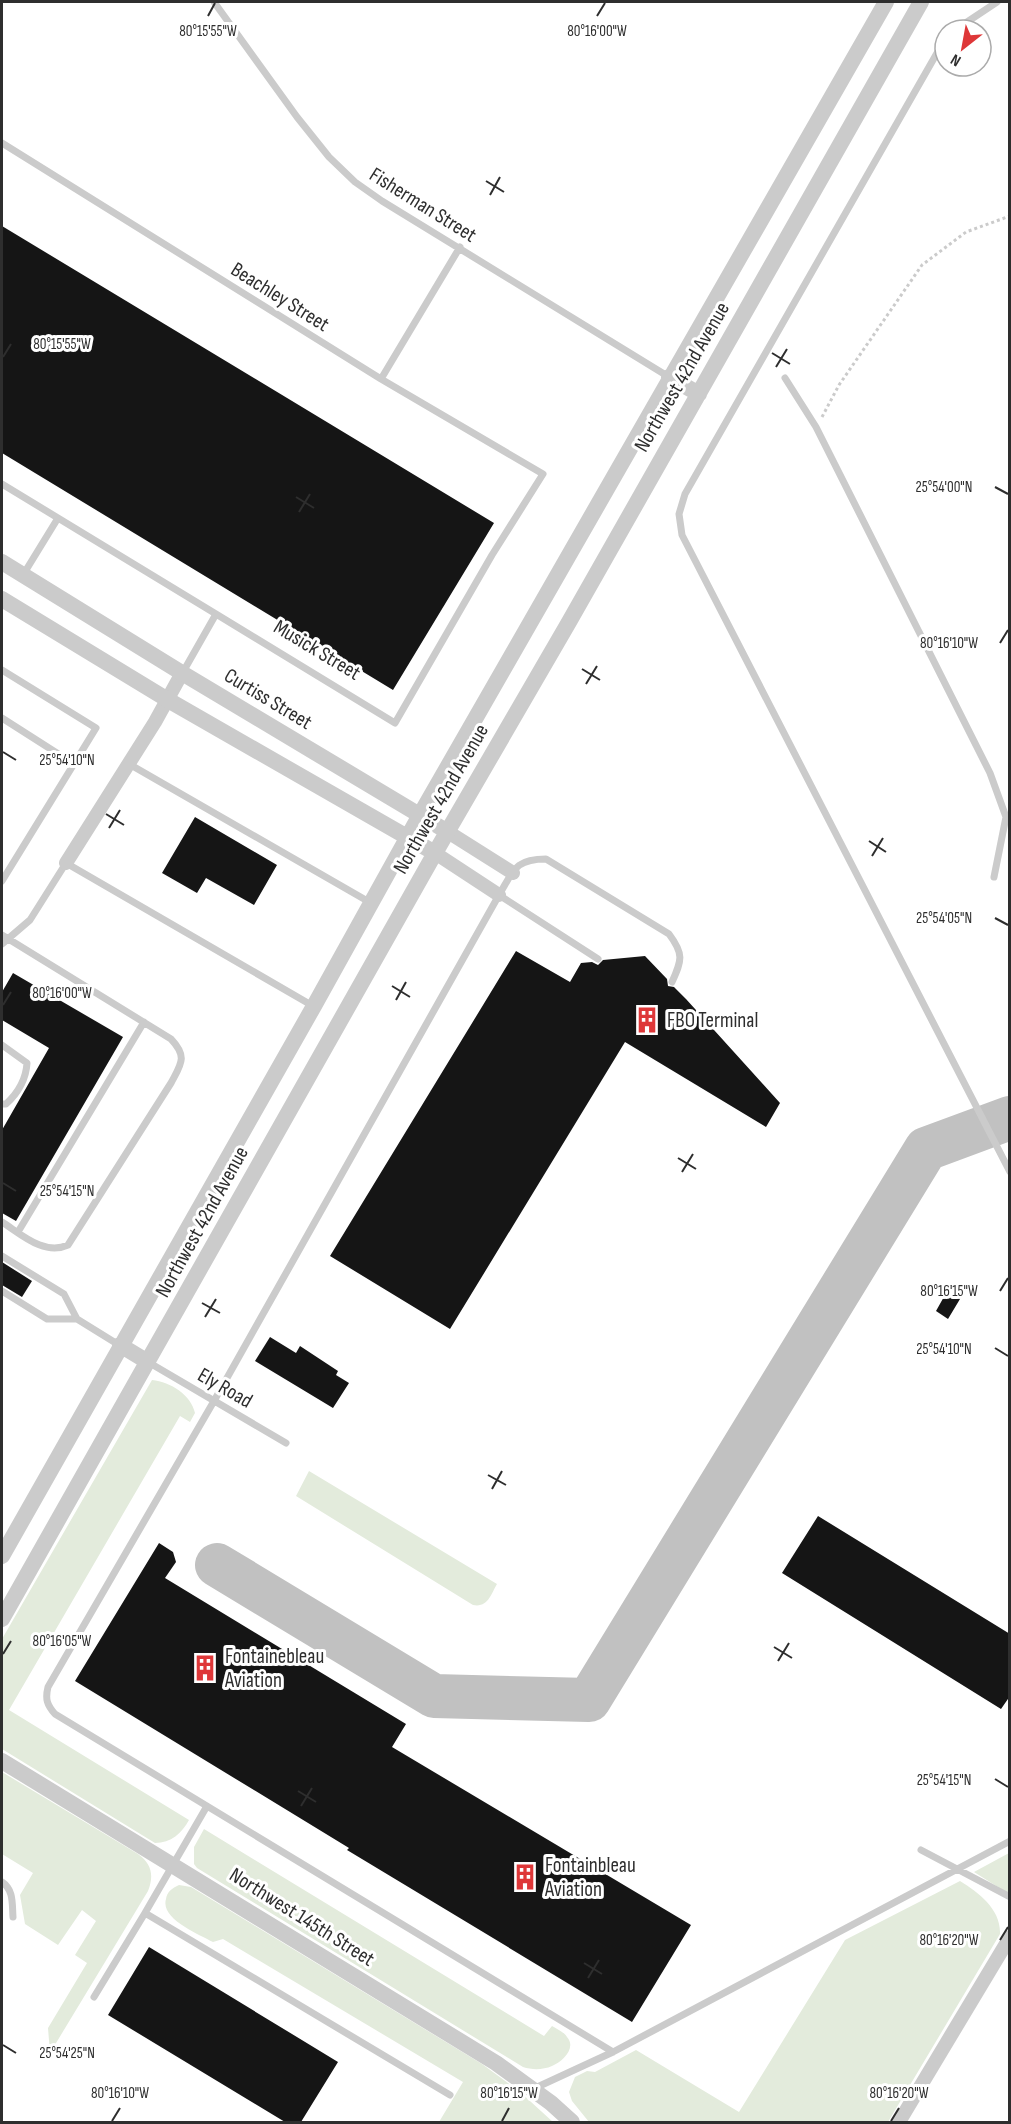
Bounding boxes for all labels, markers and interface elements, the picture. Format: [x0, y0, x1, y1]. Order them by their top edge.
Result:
north arrow [933, 18, 993, 78]
text: 80°15'55"W [179, 22, 237, 41]
text: 80°16'00"W [567, 22, 627, 41]
text: N [947, 49, 965, 70]
street label: Fisherman Street [365, 162, 481, 248]
street label: Beachley Street [226, 257, 334, 337]
street label: Northwest 42nd Avenue [629, 298, 735, 456]
text: 80°15'55"W [33, 335, 91, 354]
text: 25°54'00"N [916, 478, 972, 497]
street label: Musick Street [269, 614, 365, 686]
text: 80°16'10"W [920, 634, 978, 653]
street label: Curtiss Street [220, 663, 316, 735]
street label: Northwest 42nd Avenue [388, 720, 494, 878]
text: 25°54'10"N [39, 751, 95, 770]
text: 25°54'05"N [916, 909, 972, 928]
text: 80°16'00"W [32, 984, 92, 1003]
building icon: FBO Terminal [632, 1005, 662, 1035]
place label: FBO Terminal [667, 1008, 758, 1033]
street label: Northwest 42nd Avenue [150, 1142, 254, 1302]
text: 25°54'15"N [40, 1182, 94, 1201]
text: 80°16'15"W [920, 1282, 978, 1301]
text: 25°54'10"N [916, 1340, 972, 1359]
street label: Ely Road [193, 1362, 257, 1414]
text: 80°16'05"W [33, 1632, 92, 1651]
place label: Fontainebleau Aviation [224, 1644, 324, 1693]
building icon: Fontainebleau Aviation [190, 1653, 220, 1683]
text: 25°54'15"N [917, 1771, 971, 1790]
place label: Fontainbleau Aviation [544, 1853, 636, 1902]
street label: Northwest 145th Street [225, 1862, 379, 1972]
building icon: Fontainbleau Aviation [510, 1862, 540, 1892]
text: 80°16'20"W [920, 1931, 979, 1950]
text: 25°54'25"N [39, 2044, 95, 2063]
text: 80°16'10"W [91, 2084, 149, 2103]
text: 80°16'15"W [480, 2084, 538, 2103]
text: 80°16'20"W [870, 2084, 929, 2103]

